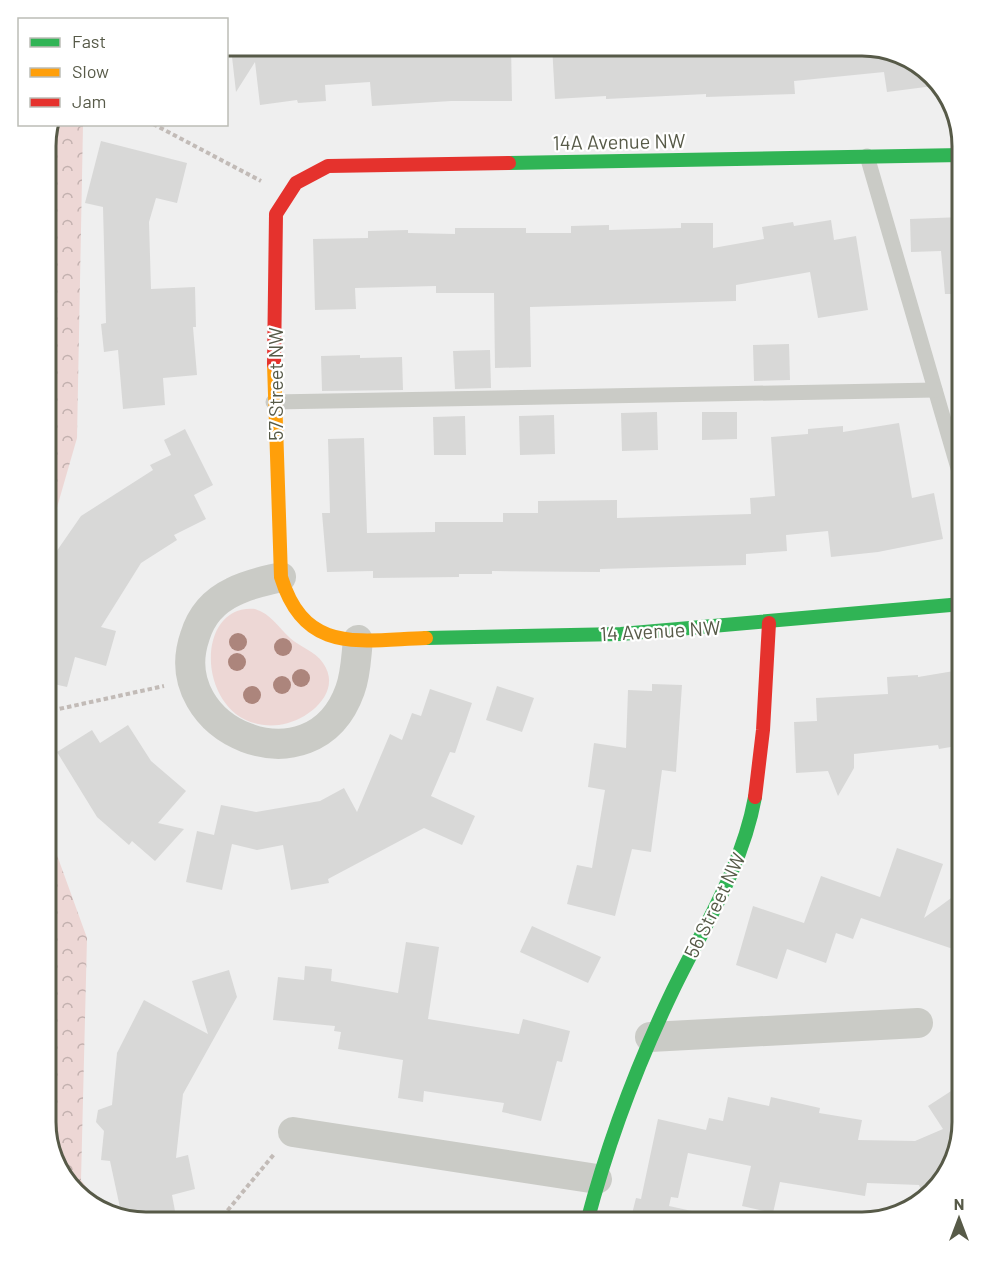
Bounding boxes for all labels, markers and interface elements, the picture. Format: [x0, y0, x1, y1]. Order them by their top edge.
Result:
legend [18, 18, 228, 126]
text: Fast [72, 30, 106, 52]
text: Slow [72, 60, 109, 82]
text: Jam [72, 90, 106, 112]
street label: 14A Avenue NW [552, 128, 686, 154]
street label: 57 Street NW [263, 327, 287, 441]
street label: 14 Avenue NW [599, 615, 721, 645]
street label: 56 Street NW [678, 848, 750, 962]
north arrow [929, 1189, 989, 1249]
text: N [954, 1194, 964, 1213]

